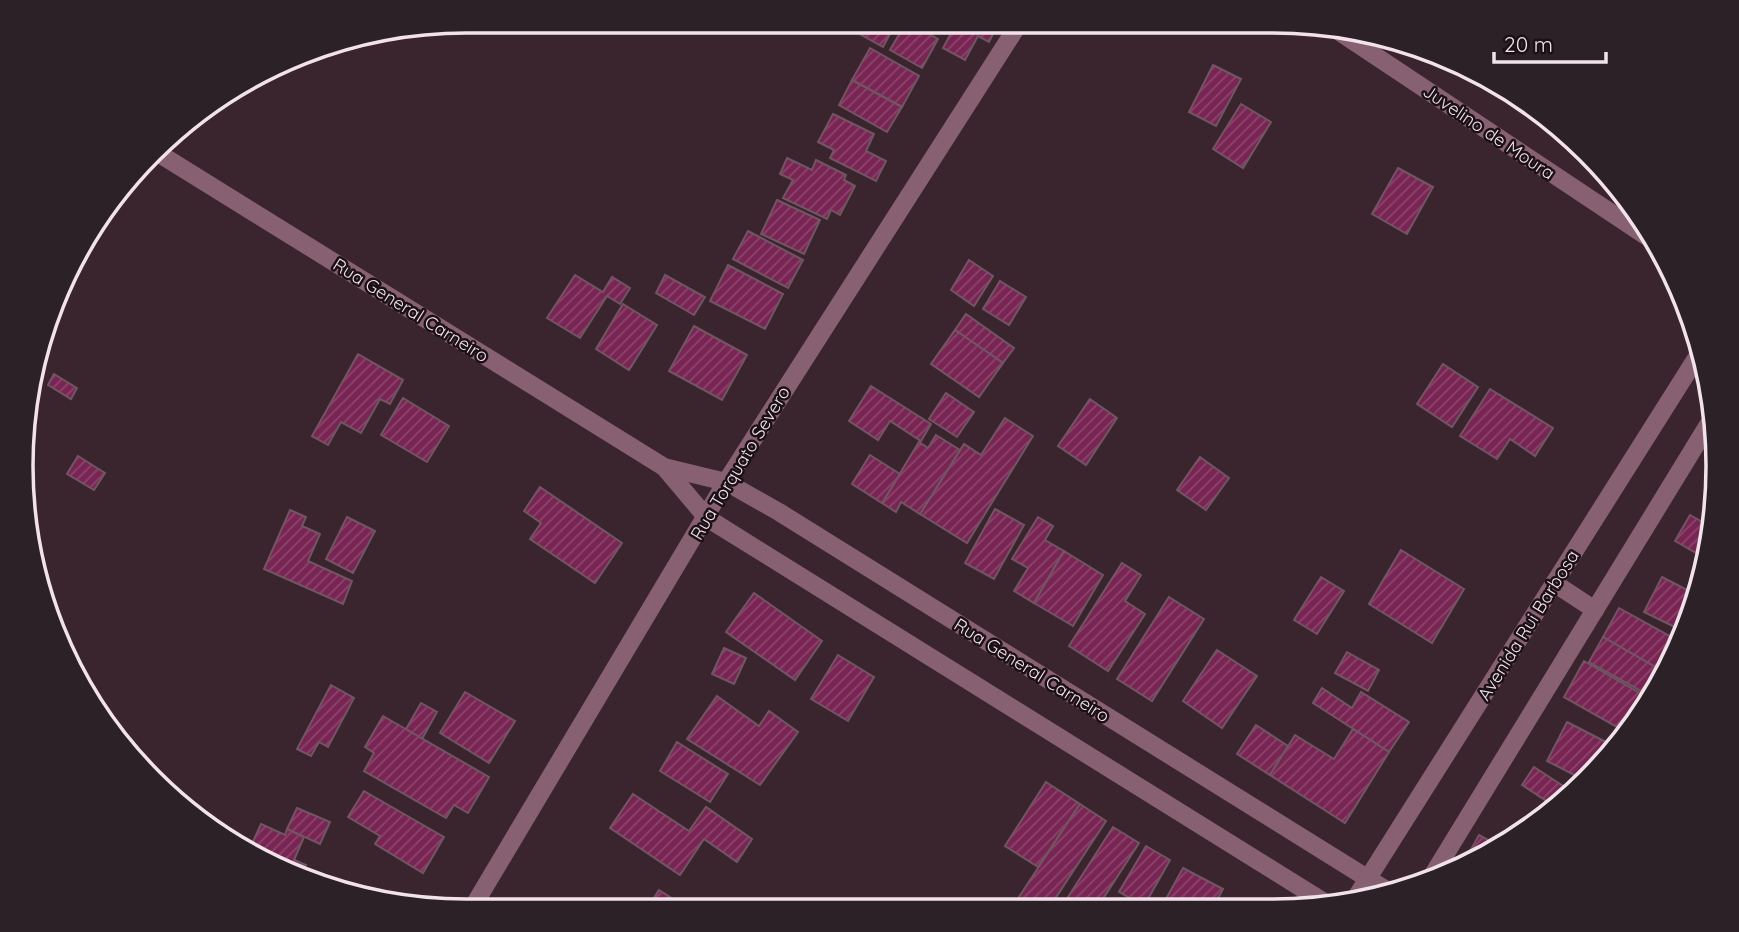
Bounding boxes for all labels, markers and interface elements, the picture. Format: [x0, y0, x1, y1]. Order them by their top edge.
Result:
scale bar [1494, 21, 1606, 65]
text: 20 m [1504, 31, 1553, 57]
street label: Juvelino de Moura [1419, 79, 1559, 185]
street label: Rua General Carneiro [329, 253, 493, 367]
street label: Rua Torquato Severo [685, 382, 795, 544]
street label: Avenida Rui Barbosa [1472, 545, 1584, 705]
street label: Rua General Carneiro [950, 613, 1114, 727]

